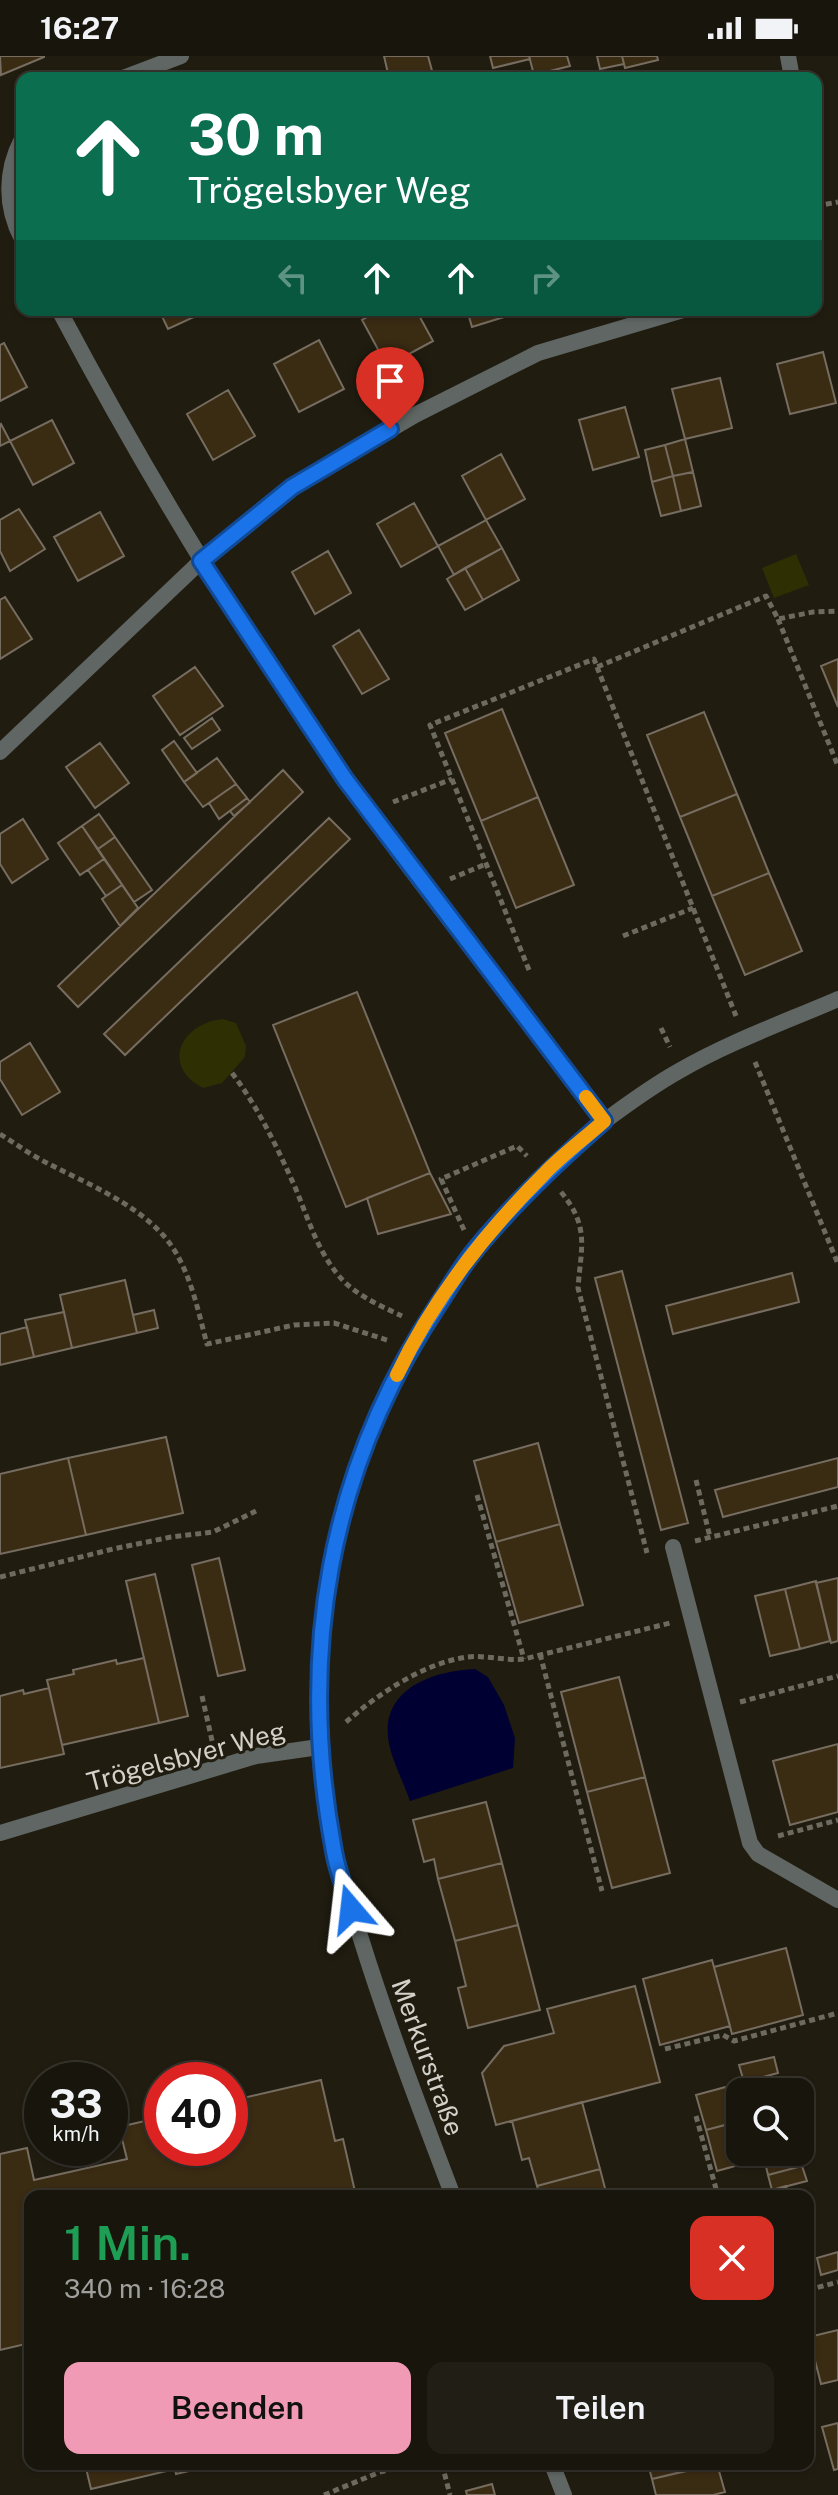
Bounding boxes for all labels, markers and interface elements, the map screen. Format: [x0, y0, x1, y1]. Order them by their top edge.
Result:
text: 16:27 [40, 10, 119, 46]
text: 30 m [188, 102, 324, 168]
icon: ahead [56, 104, 160, 208]
text: Trögelsbyer Weg [188, 169, 471, 211]
icon: left [271, 256, 315, 300]
icon: ahead [355, 256, 399, 300]
icon: ahead [439, 256, 483, 300]
icon: right [523, 256, 567, 300]
pin [356, 347, 424, 429]
icon: arrive [368, 359, 412, 403]
street label: Trögelsbyer Weg [83, 1715, 289, 1797]
position arrow [309, 1867, 393, 1951]
street label: Merkurstraße [385, 1974, 471, 2140]
speed limit sign: 40 [144, 2062, 248, 2166]
map controls [726, 2078, 814, 2166]
button: search [726, 2078, 814, 2166]
text: 33 [49, 2080, 103, 2127]
text: km/h [52, 2122, 100, 2146]
text: 1 Min. [64, 2214, 191, 2271]
button: close [690, 2216, 774, 2300]
text: 340 m · 16:28 [64, 2273, 225, 2304]
button: Beenden [64, 2362, 411, 2454]
button: Teilen [427, 2362, 774, 2454]

